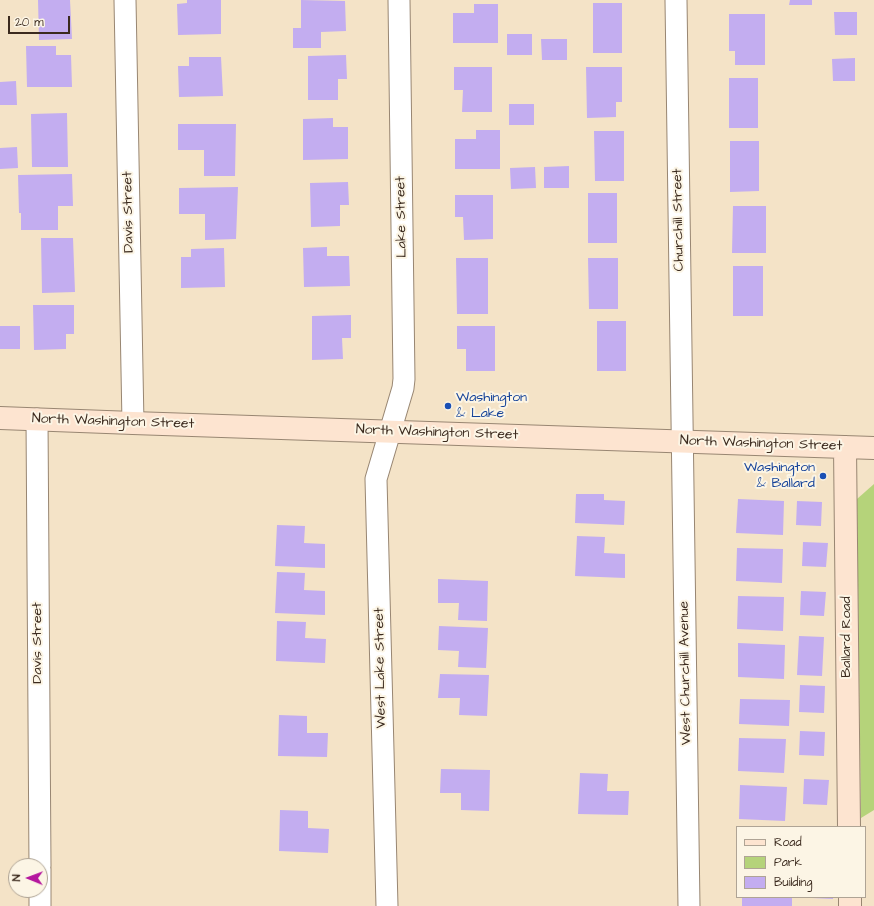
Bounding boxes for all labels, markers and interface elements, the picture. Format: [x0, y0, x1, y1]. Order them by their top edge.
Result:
scale bar [10, 8, 72, 34]
text: 20 m [15, 14, 44, 31]
street label: Churchill Street [670, 168, 688, 272]
street label: Davis Street [120, 171, 138, 253]
street label: Lake Street [393, 176, 411, 258]
place label: Washington & Lake [456, 390, 527, 422]
marker: Washington & Lake [443, 401, 453, 411]
street label: North Washington Street [32, 411, 194, 433]
street label: North Washington Street [356, 422, 518, 444]
street label: North Washington Street [680, 433, 842, 455]
place label: Washington & Ballard [744, 460, 815, 492]
marker: Washington & Ballard [818, 471, 828, 481]
street label: Ballard Road [839, 596, 855, 678]
street label: West Churchill Avenue [676, 601, 696, 745]
street label: Davis Street [30, 602, 46, 684]
street label: West Lake Street [372, 607, 390, 729]
legend [736, 826, 866, 898]
text: Road [774, 834, 802, 851]
text: Park [774, 854, 802, 871]
north arrow [8, 858, 48, 898]
text: N [9, 874, 24, 881]
text: Building [774, 874, 812, 891]

